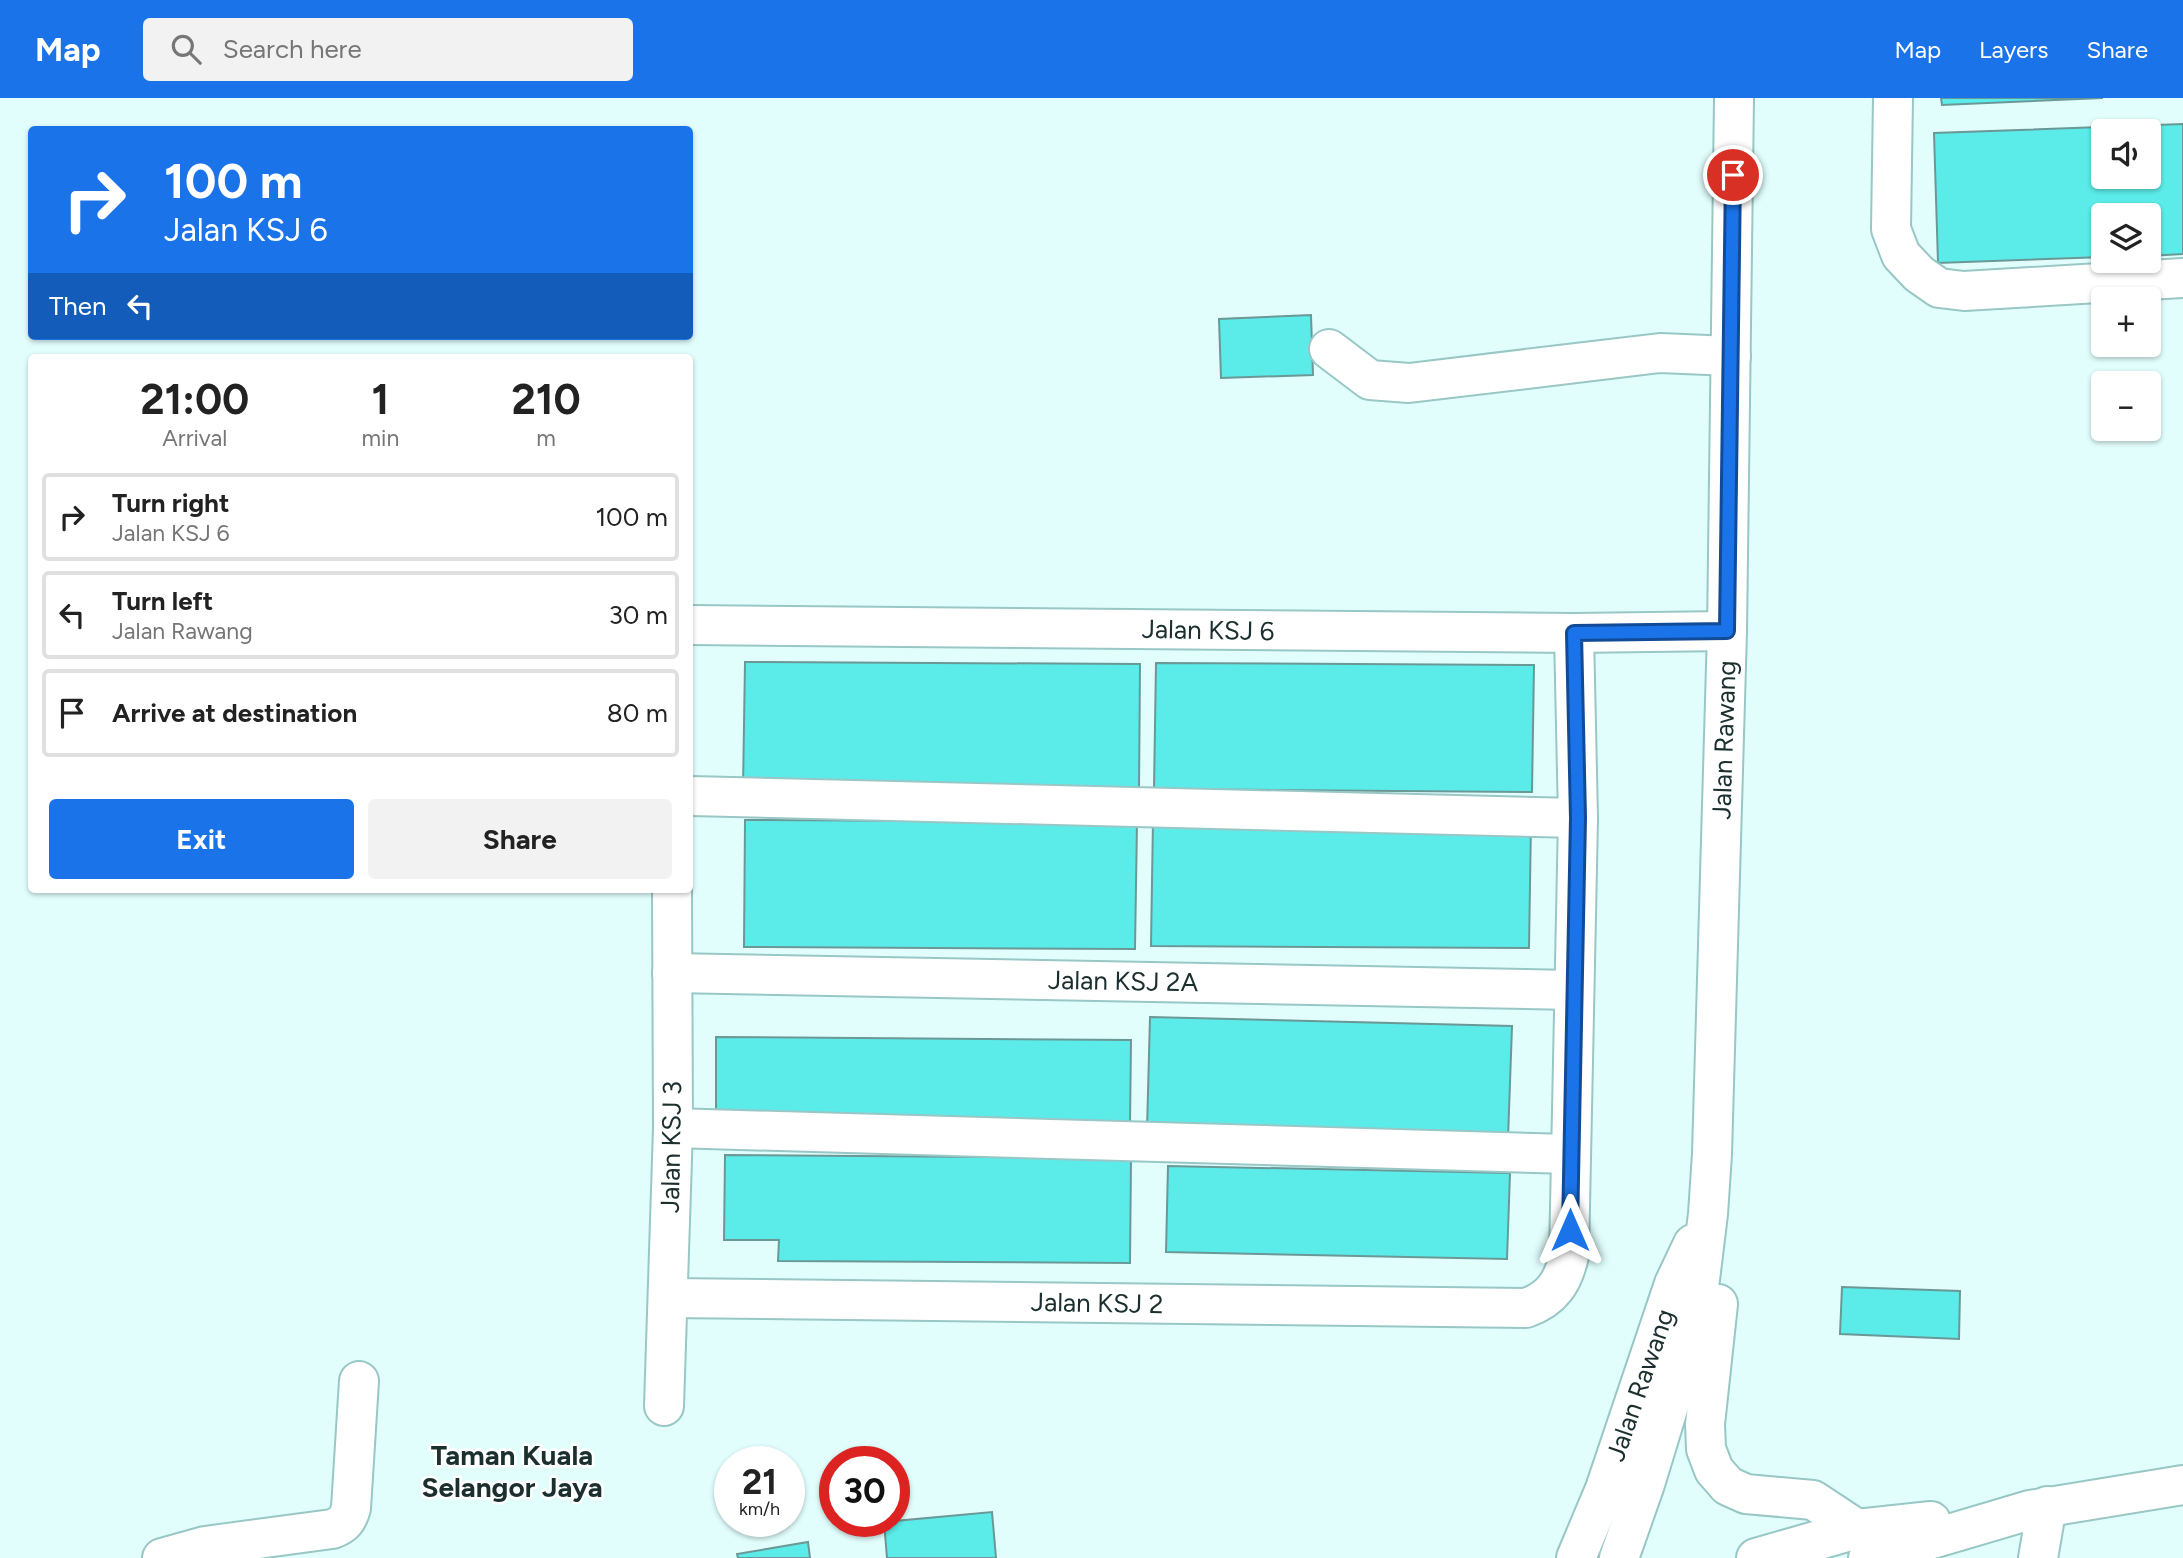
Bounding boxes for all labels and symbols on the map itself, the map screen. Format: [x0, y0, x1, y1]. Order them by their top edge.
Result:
pin [1703, 145, 1763, 205]
street label: Jalan KSJ 6 [1141, 613, 1275, 647]
street label: Jalan Rawang [1705, 660, 1743, 820]
street label: Jalan KSJ 2A [1048, 964, 1199, 998]
street label: Jalan KSJ 3 [654, 1081, 688, 1213]
position arrow [1533, 1193, 1607, 1267]
street label: Jalan KSJ 2 [1030, 1286, 1164, 1320]
street label: Jalan Rawang [1599, 1305, 1681, 1465]
district label: Taman Kuala Selangor Jaya [421, 1438, 603, 1504]
speed limit sign: 30 [819, 1446, 910, 1537]

